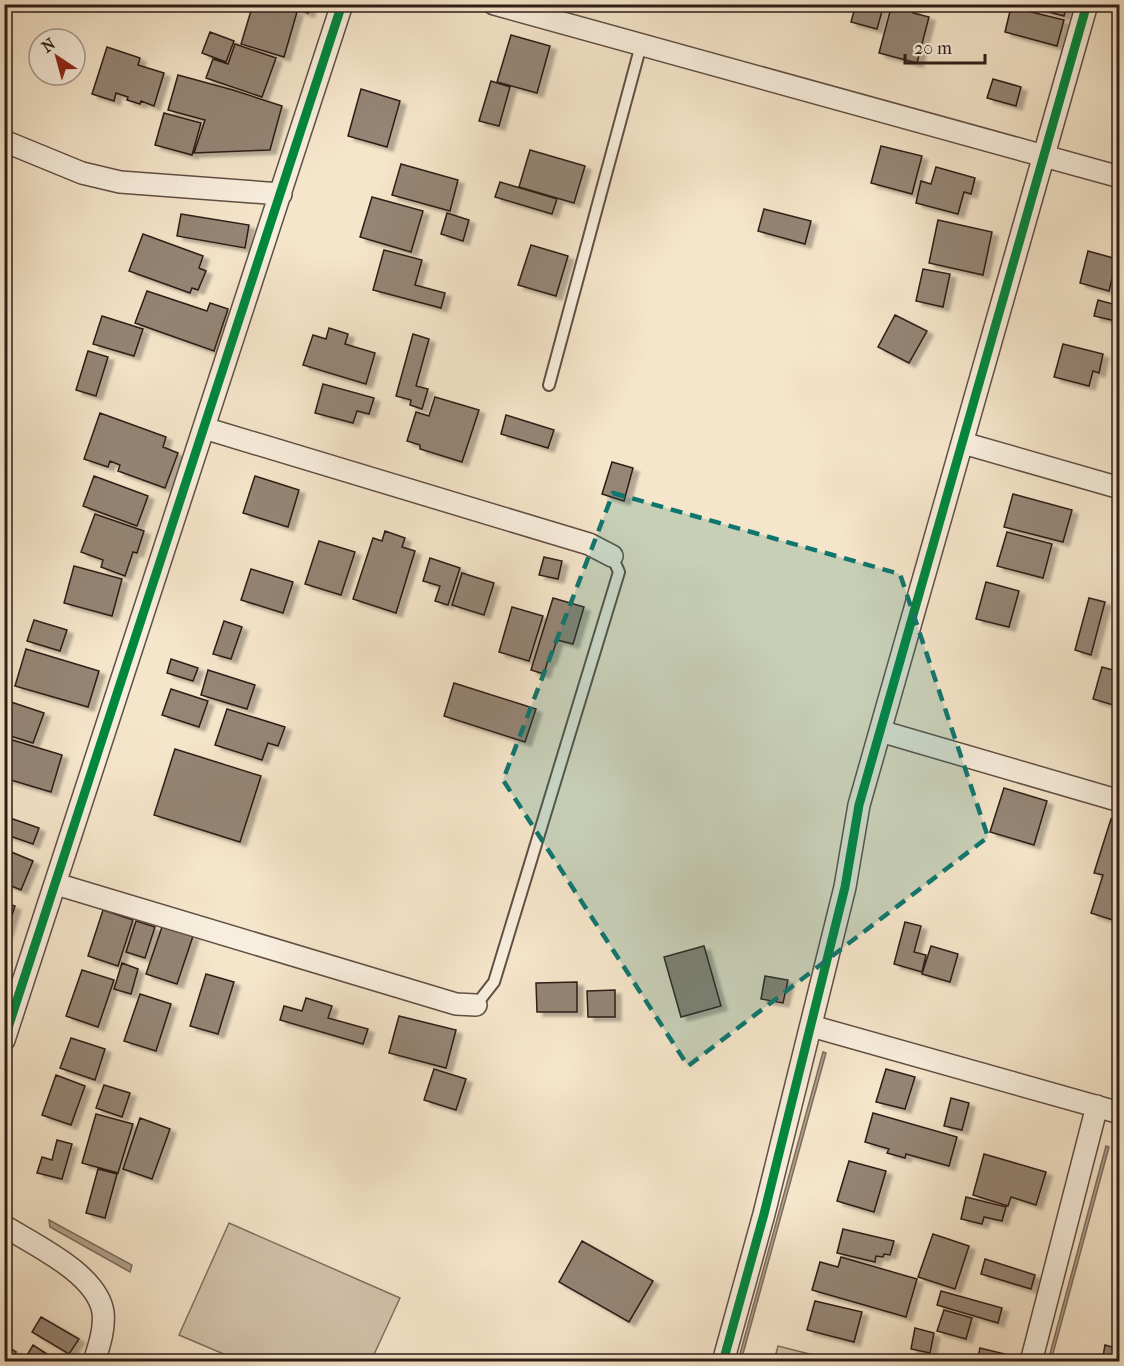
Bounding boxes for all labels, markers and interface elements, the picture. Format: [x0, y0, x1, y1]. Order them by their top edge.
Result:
north arrow [27, 27, 87, 87]
scale bar [905, 27, 984, 65]
text: N [38, 34, 60, 57]
text: 20 m [914, 38, 952, 59]

